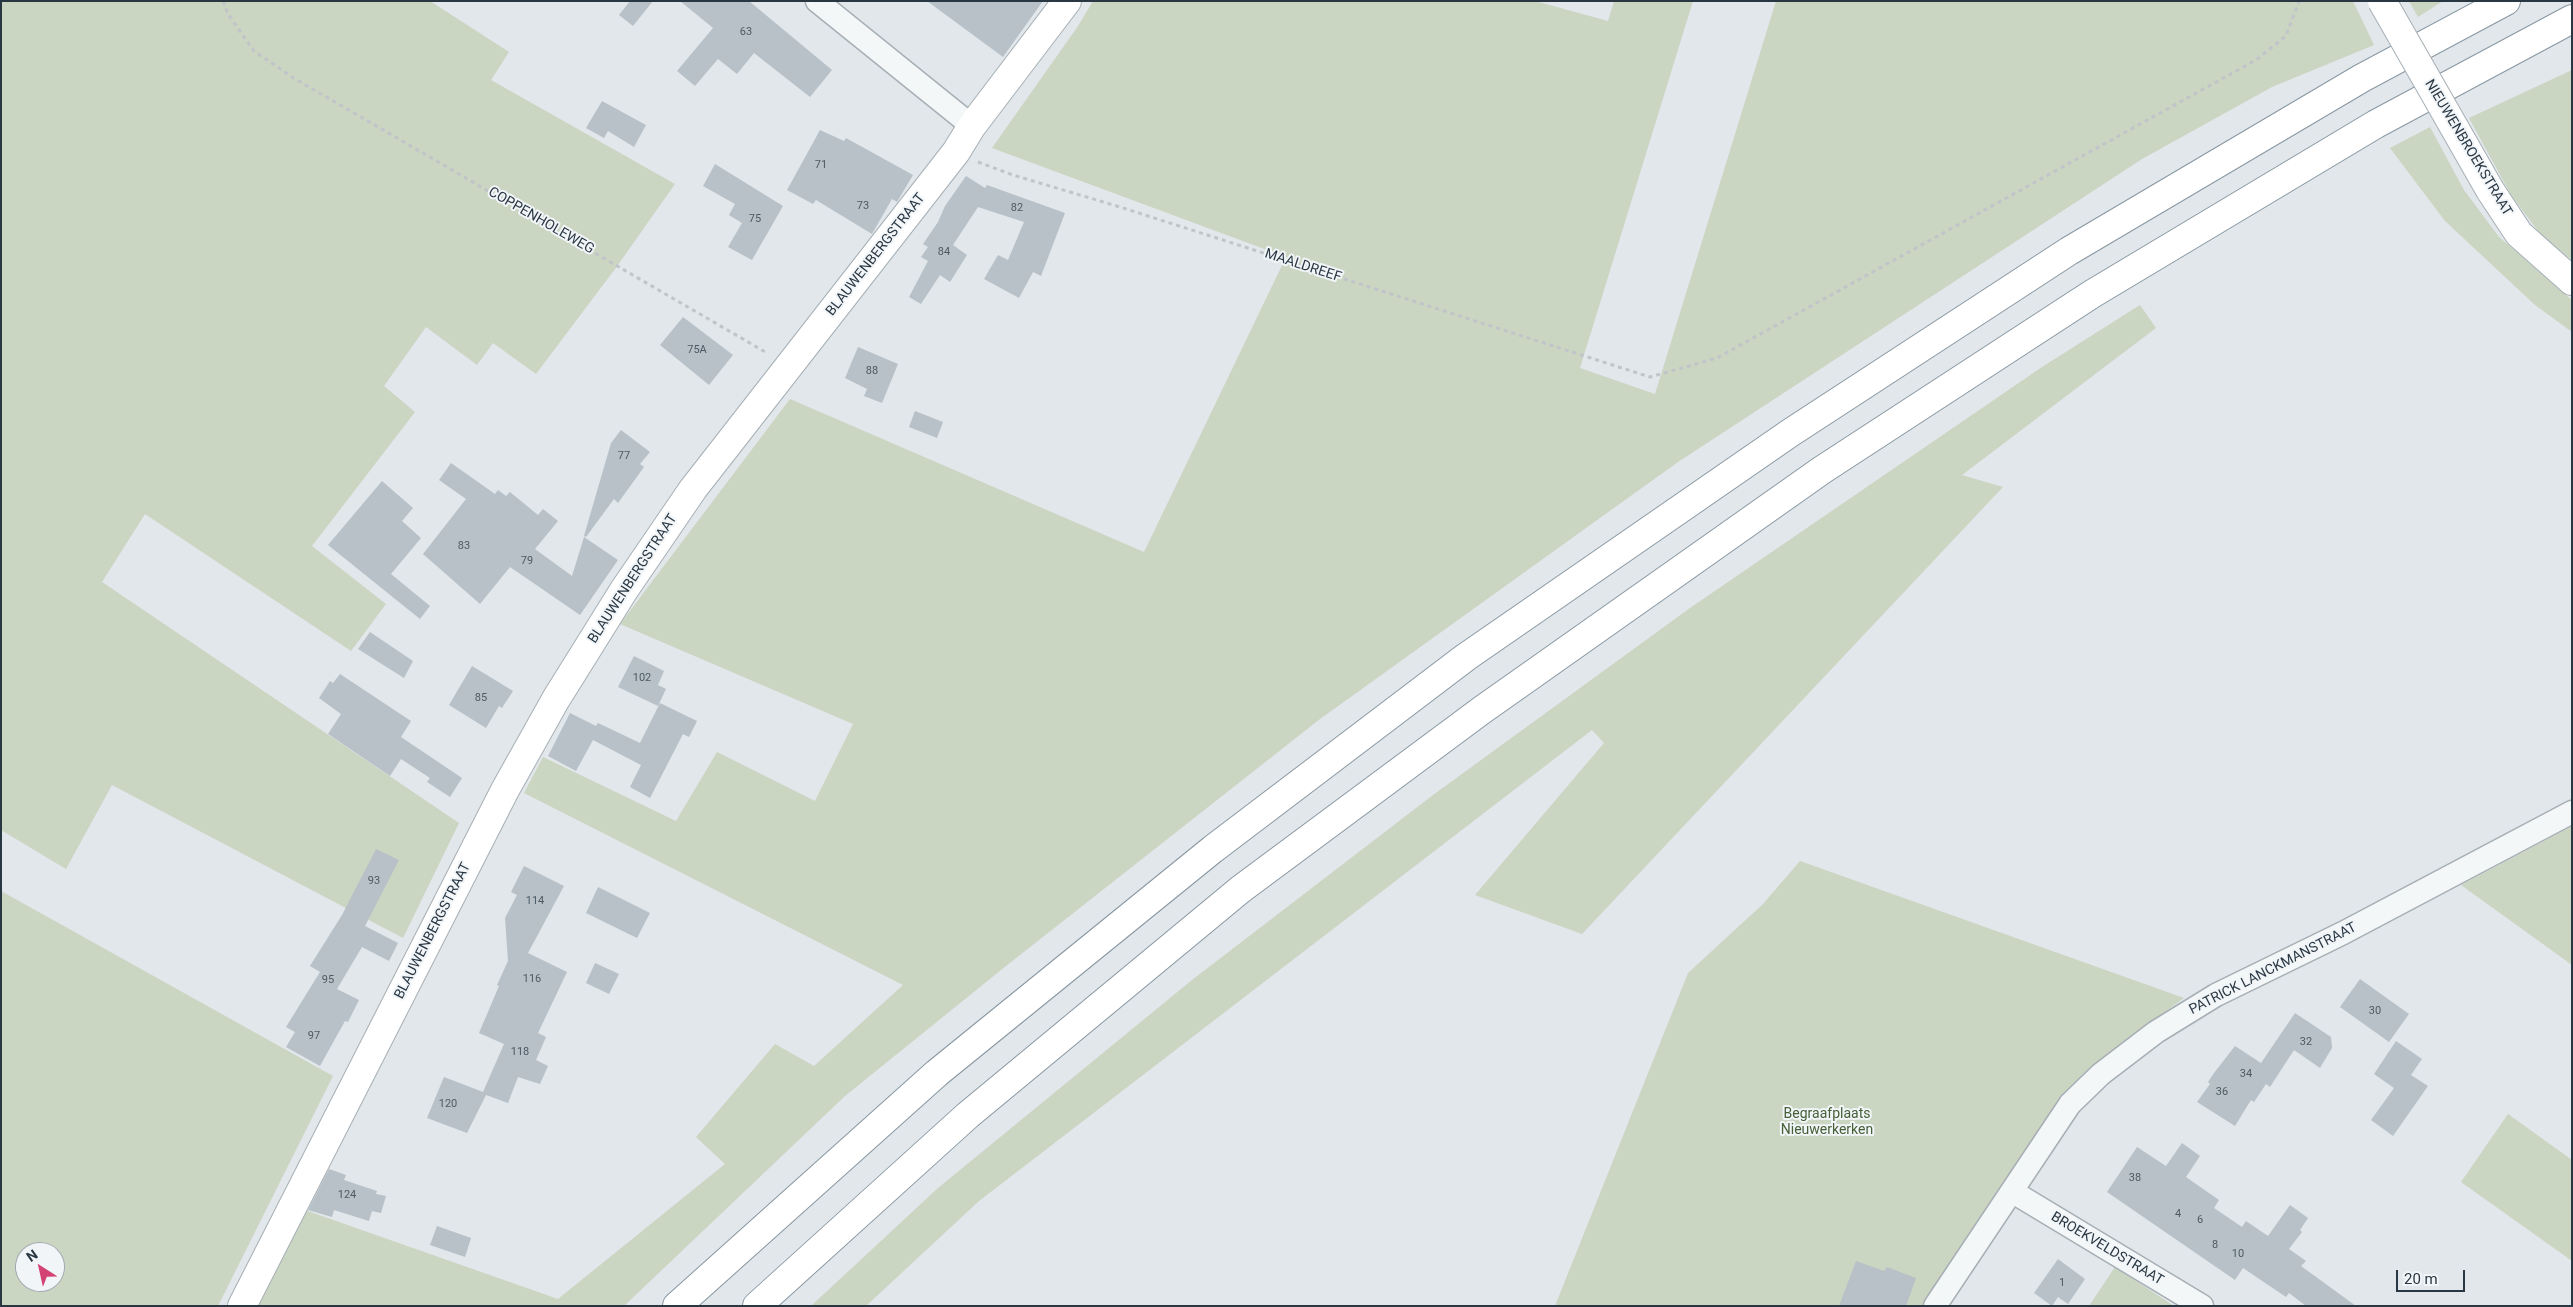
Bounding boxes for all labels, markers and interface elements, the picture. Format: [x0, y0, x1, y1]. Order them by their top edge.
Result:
house number: 63 [740, 25, 752, 39]
street label: NIEUWENBROEKSTRAAT [2421, 77, 2515, 219]
house number: 71 [815, 158, 827, 172]
street label: COPPENHOLEWEG [485, 184, 597, 258]
street label: BLAUWENBERGSTRAAT [823, 190, 929, 320]
house number: 73 [857, 199, 869, 213]
house number: 82 [1011, 201, 1023, 215]
house number: 75 [749, 212, 761, 226]
house number: 84 [938, 245, 950, 259]
street label: MAALDREEF [1263, 246, 1343, 286]
house number: 75A [687, 343, 707, 357]
house number: 88 [866, 364, 878, 378]
house number: 77 [618, 449, 630, 463]
street label: BLAUWENBERGSTRAAT [585, 511, 681, 647]
house number: 83 [458, 539, 470, 553]
house number: 79 [521, 554, 533, 568]
house number: 102 [633, 671, 651, 685]
house number: 85 [475, 691, 487, 705]
street label: BLAUWENBERGSTRAAT [391, 860, 475, 1002]
house number: 93 [368, 874, 380, 888]
house number: 114 [526, 894, 544, 908]
street label: PATRICK LANCKMANSTRAAT [2187, 919, 2359, 1019]
house number: 116 [523, 972, 541, 986]
house number: 95 [322, 973, 334, 987]
house number: 30 [2369, 1004, 2381, 1018]
house number: 97 [308, 1029, 320, 1043]
house number: 32 [2300, 1035, 2312, 1049]
house number: 118 [511, 1045, 529, 1059]
house number: 34 [2240, 1067, 2252, 1081]
house number: 36 [2216, 1085, 2228, 1099]
house number: 120 [439, 1097, 457, 1111]
park label: Begraafplaats Nieuwerkerken [1781, 1106, 1873, 1138]
house number: 38 [2129, 1171, 2141, 1185]
house number: 124 [338, 1188, 356, 1202]
house number: 4 [2175, 1207, 2181, 1221]
street label: BROEKVELDSTRAAT [2048, 1209, 2166, 1289]
house number: 6 [2197, 1213, 2203, 1227]
house number: 8 [2212, 1238, 2218, 1252]
north arrow [15, 1242, 65, 1292]
text: N [23, 1246, 41, 1265]
house number: 10 [2232, 1247, 2244, 1261]
scale bar [2398, 1260, 2467, 1292]
text: 20 m [2404, 1270, 2438, 1288]
house number: 1 [2059, 1276, 2065, 1290]

